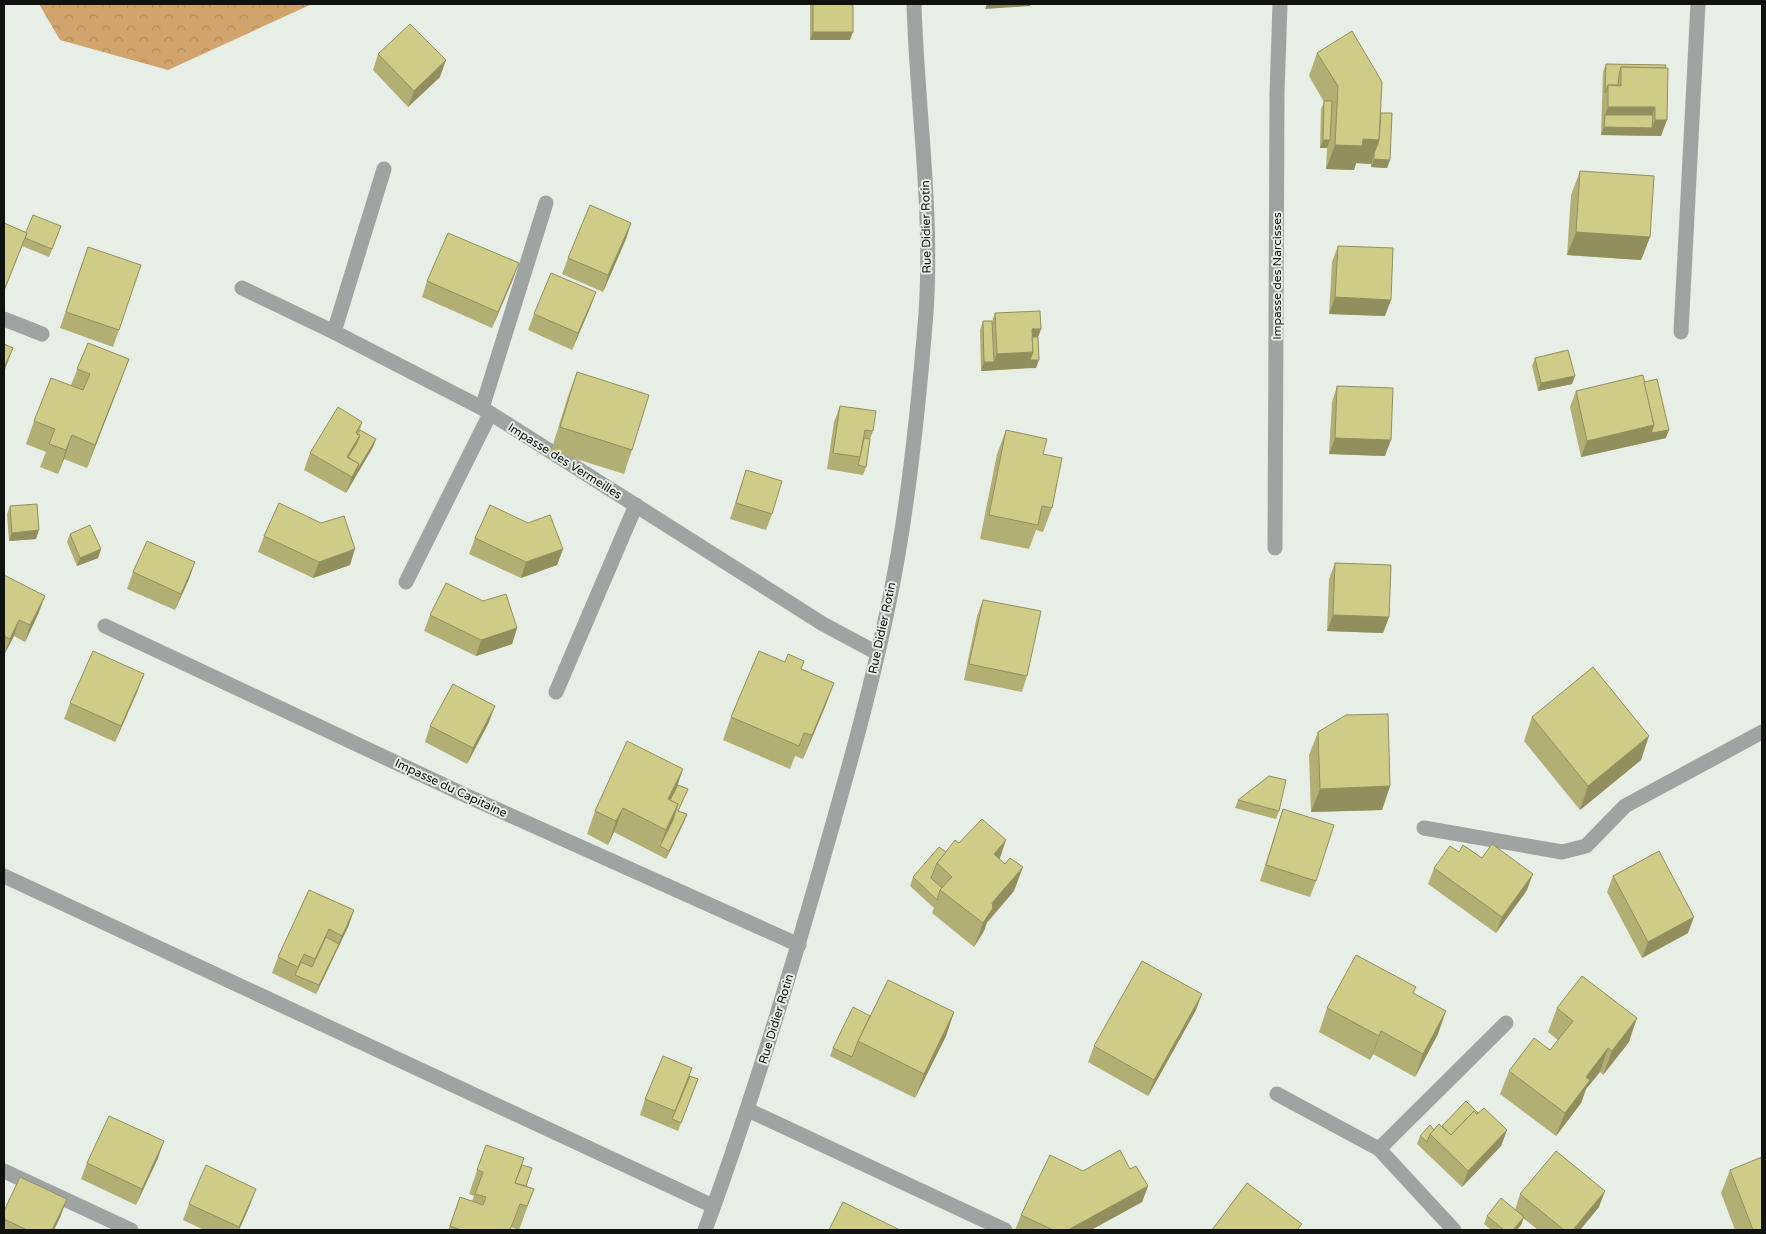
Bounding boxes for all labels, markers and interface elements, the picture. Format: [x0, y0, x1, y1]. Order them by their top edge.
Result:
street label: Rue Didier Rotin [918, 180, 934, 274]
street label: Impasse des Narcisses [1270, 212, 1284, 340]
street label: Impasse des Vermeilles [505, 420, 625, 502]
street label: Rue Didier Rotin [865, 581, 899, 675]
street label: Impasse du Capitaine [393, 756, 509, 820]
street label: Rue Didier Rotin [756, 972, 796, 1066]

